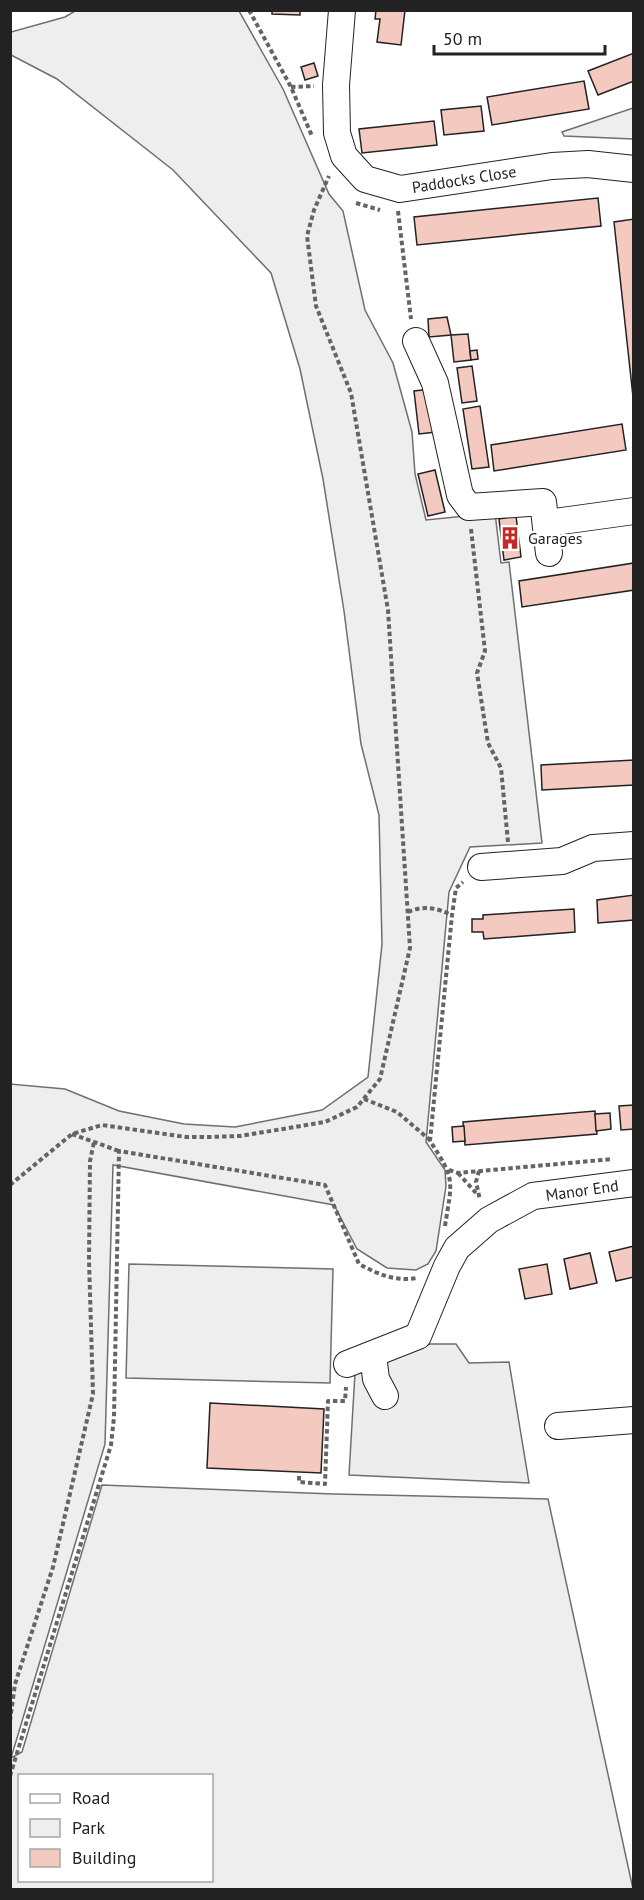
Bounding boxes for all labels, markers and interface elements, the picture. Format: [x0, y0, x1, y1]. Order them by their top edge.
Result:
scale bar [434, 18, 605, 56]
text: 50 m [443, 27, 482, 50]
street label: Paddocks Close [410, 161, 518, 197]
building icon: Garages [497, 525, 523, 551]
place label: Garages [528, 528, 583, 548]
street label: Manor End [544, 1175, 620, 1205]
legend [18, 1774, 213, 1882]
text: Road [72, 1786, 110, 1809]
text: Park [72, 1816, 105, 1839]
text: Building [72, 1846, 136, 1869]

